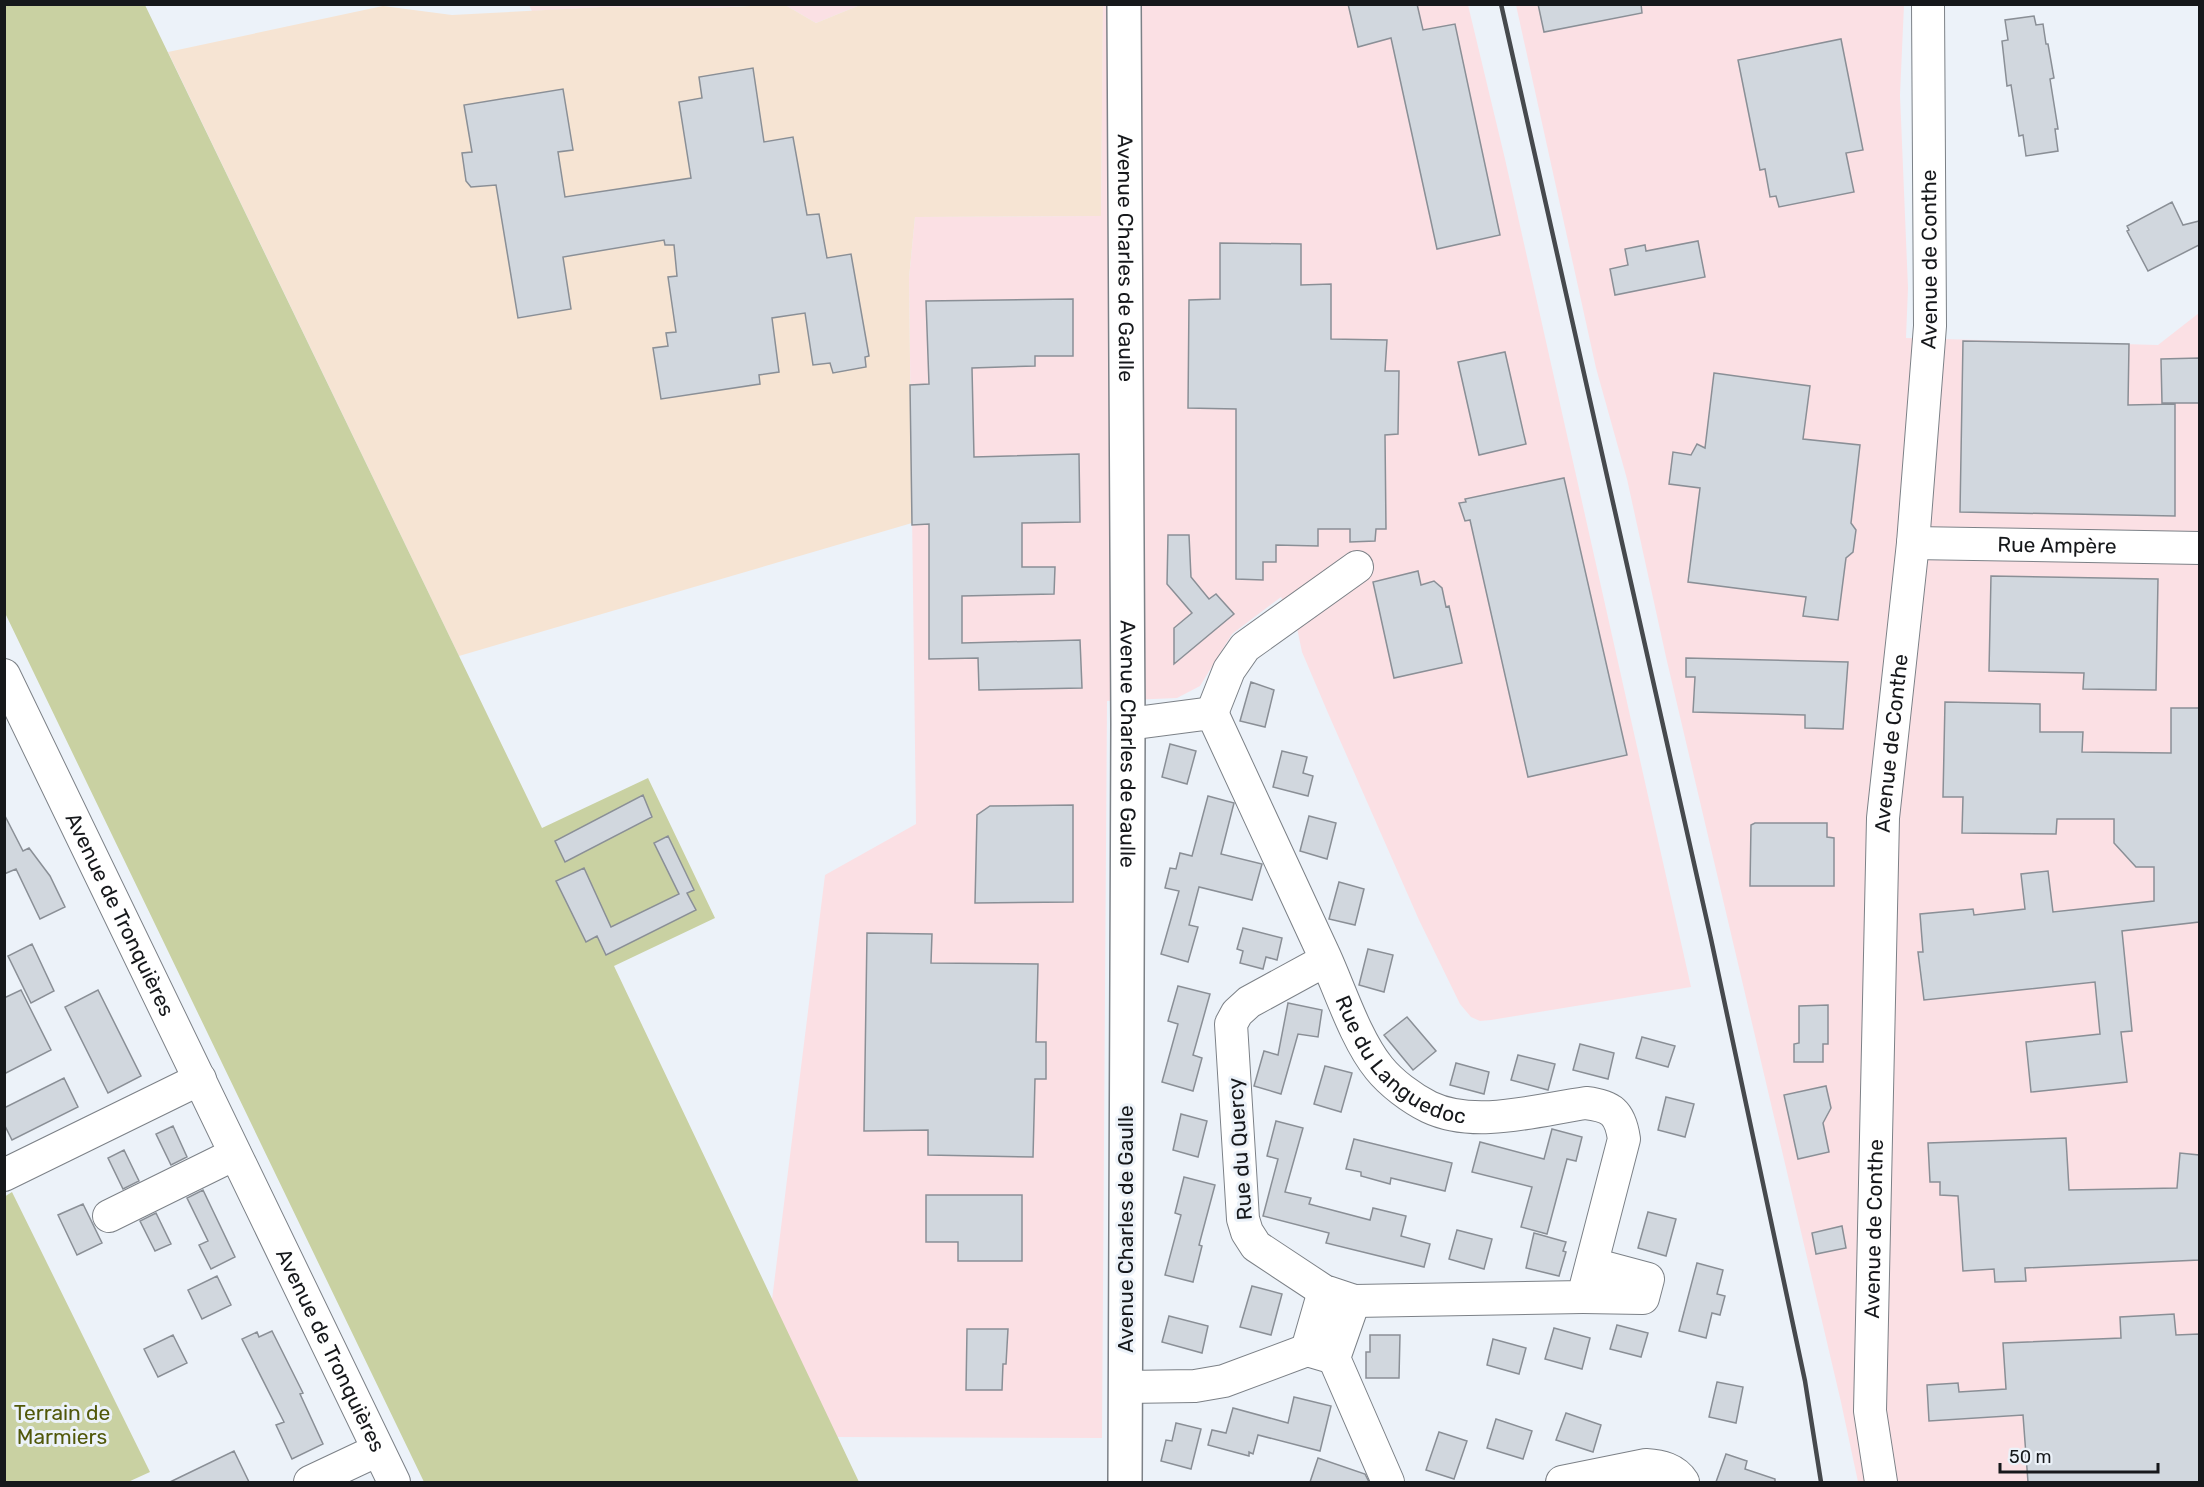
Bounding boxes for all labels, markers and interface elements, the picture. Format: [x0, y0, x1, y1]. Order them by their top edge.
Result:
street label: Avenue Charles de Gaulle [1113, 134, 1139, 382]
street label: Avenue de Conthe [1915, 169, 1942, 350]
street label: Rue Ampère [1997, 531, 2117, 559]
street label: Avenue Charles de Gaulle [1115, 620, 1141, 868]
street label: Avenue de Conthe [1870, 653, 1913, 833]
street label: Avenue de Tronquières [60, 808, 180, 1020]
street label: Rue du Languedoc [1330, 991, 1468, 1129]
street label: Rue du Quercy [1222, 1077, 1257, 1221]
street label: Avenue Charles de Gaulle [1113, 1105, 1138, 1353]
street label: Avenue de Conthe [1859, 1139, 1888, 1319]
street label: Avenue de Tronquières [271, 1244, 391, 1456]
park label: Terrain de Marmiers [14, 1400, 110, 1449]
scale bar [2000, 1436, 2158, 1474]
text: 50 m [2009, 1446, 2052, 1468]

